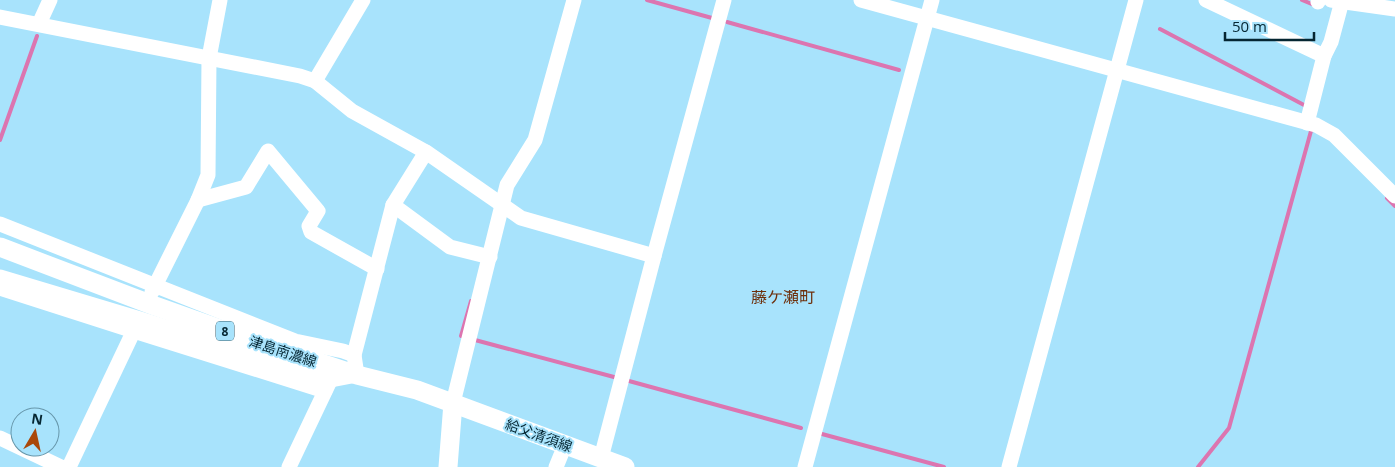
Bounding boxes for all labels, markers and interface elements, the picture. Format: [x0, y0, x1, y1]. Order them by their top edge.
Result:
scale bar [1225, 10, 1314, 42]
text: 50 m [1232, 16, 1267, 36]
district label: 藤ケ瀬町 [751, 286, 815, 308]
road number: 8 [216, 322, 234, 341]
street label: 津島南濃線 [247, 331, 319, 371]
north arrow [10, 407, 60, 457]
text: N [30, 408, 44, 429]
street label: 給父清須線 [503, 414, 575, 456]

